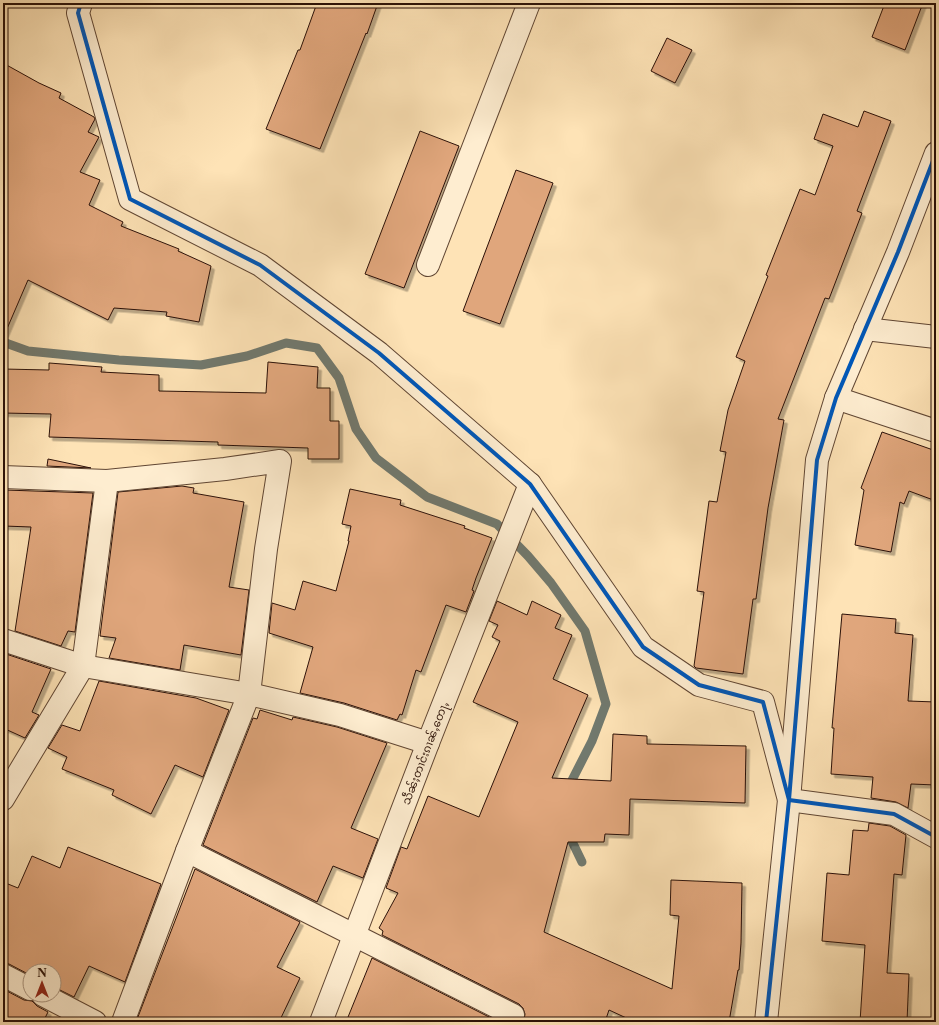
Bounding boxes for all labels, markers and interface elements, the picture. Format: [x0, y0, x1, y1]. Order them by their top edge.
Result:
street label: သဵၼ်ႈတၢင်းၵၢၼ်ႇတေႃႇ [399, 699, 453, 807]
north arrow [22, 963, 62, 1003]
text: N [37, 966, 47, 980]

